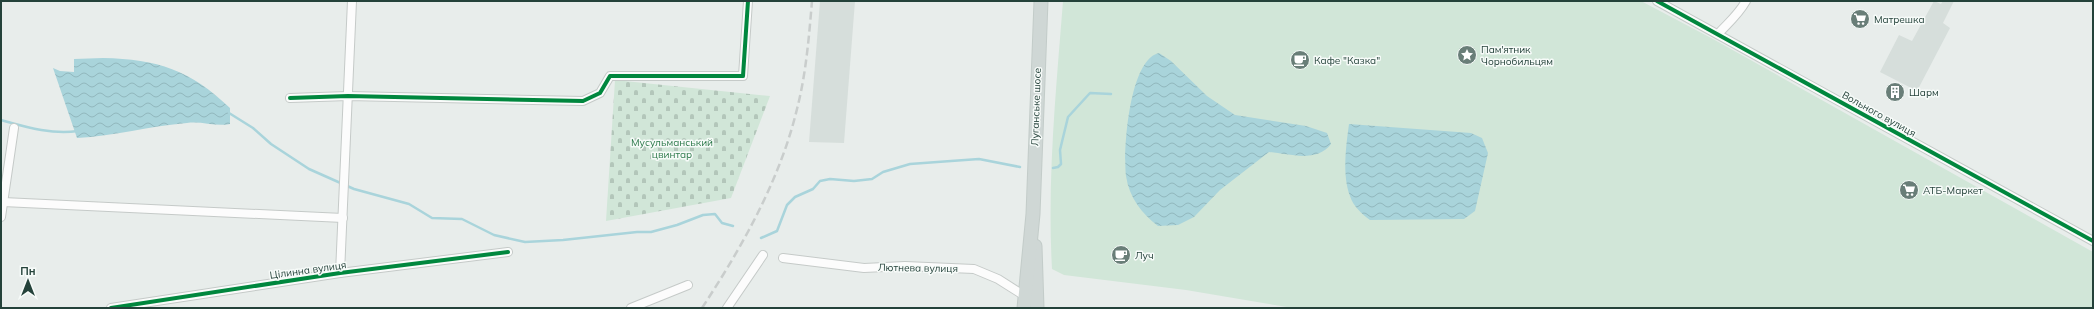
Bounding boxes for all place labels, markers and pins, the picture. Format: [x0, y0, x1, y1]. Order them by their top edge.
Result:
supermarket icon: Матрешка [1849, 8, 1871, 30]
place label: Матрешка [1874, 13, 1925, 26]
place label: Пам'ятник Чорнобильцям [1481, 43, 1553, 68]
place icon: Пам'ятник Чорнобильцям [1456, 44, 1478, 66]
cafe icon: Кафе "Казка" [1289, 49, 1311, 71]
place label: Кафе "Казка" [1314, 54, 1380, 67]
building icon: Шарм [1884, 81, 1906, 103]
place label: Шарм [1909, 86, 1939, 99]
supermarket icon: АТБ-Маркет [1898, 179, 1920, 201]
place label: АТБ-Маркет [1923, 184, 1983, 197]
cafe icon: Луч [1110, 244, 1132, 266]
place label: Луч [1135, 249, 1154, 262]

